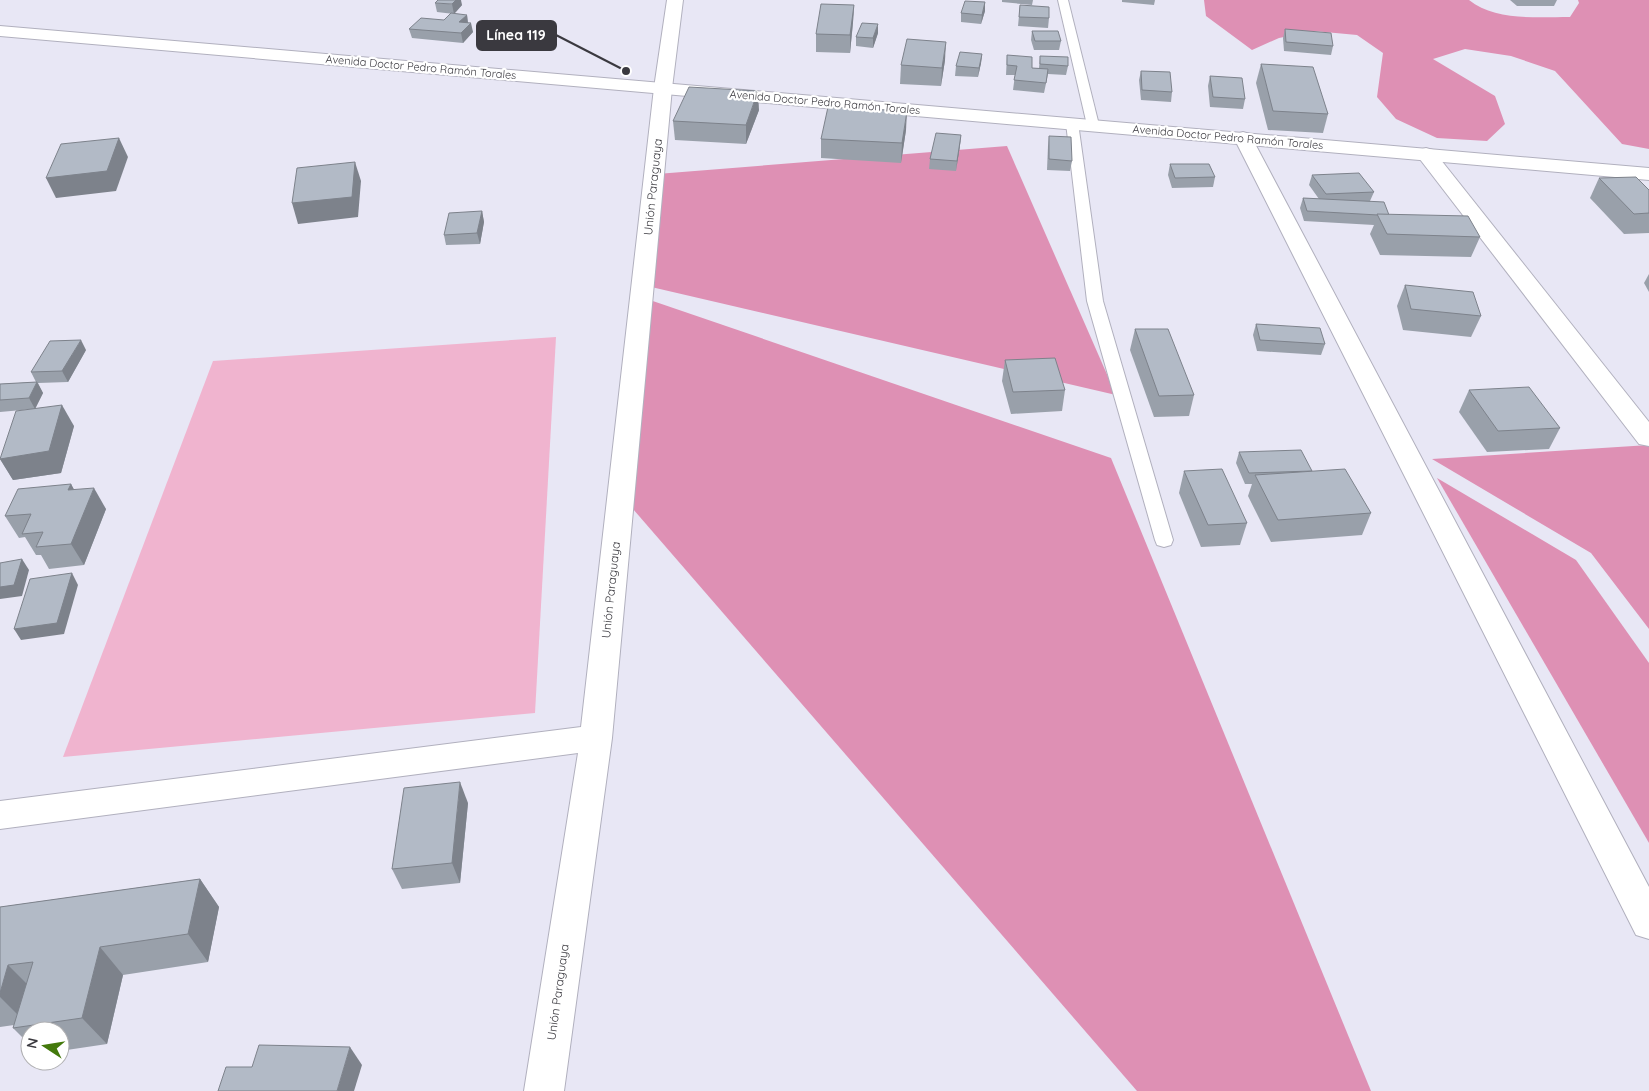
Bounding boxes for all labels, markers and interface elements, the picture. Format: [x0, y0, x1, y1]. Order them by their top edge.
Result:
callout: Línea 119 [477, 21, 556, 50]
text: Línea 119 [486, 26, 546, 44]
street label: Avenida Doctor Pedro Ramón Torales [325, 52, 517, 82]
street label: Avenida Doctor Pedro Ramón Torales [729, 87, 921, 117]
street label: Avenida Doctor Pedro Ramón Torales [1132, 122, 1324, 152]
street label: Unión Paraguaya [640, 138, 665, 236]
street label: Unión Paraguaya [598, 541, 623, 639]
street label: Unión Paraguaya [543, 943, 572, 1041]
north arrow [20, 1021, 70, 1071]
text: N [22, 1036, 42, 1050]

